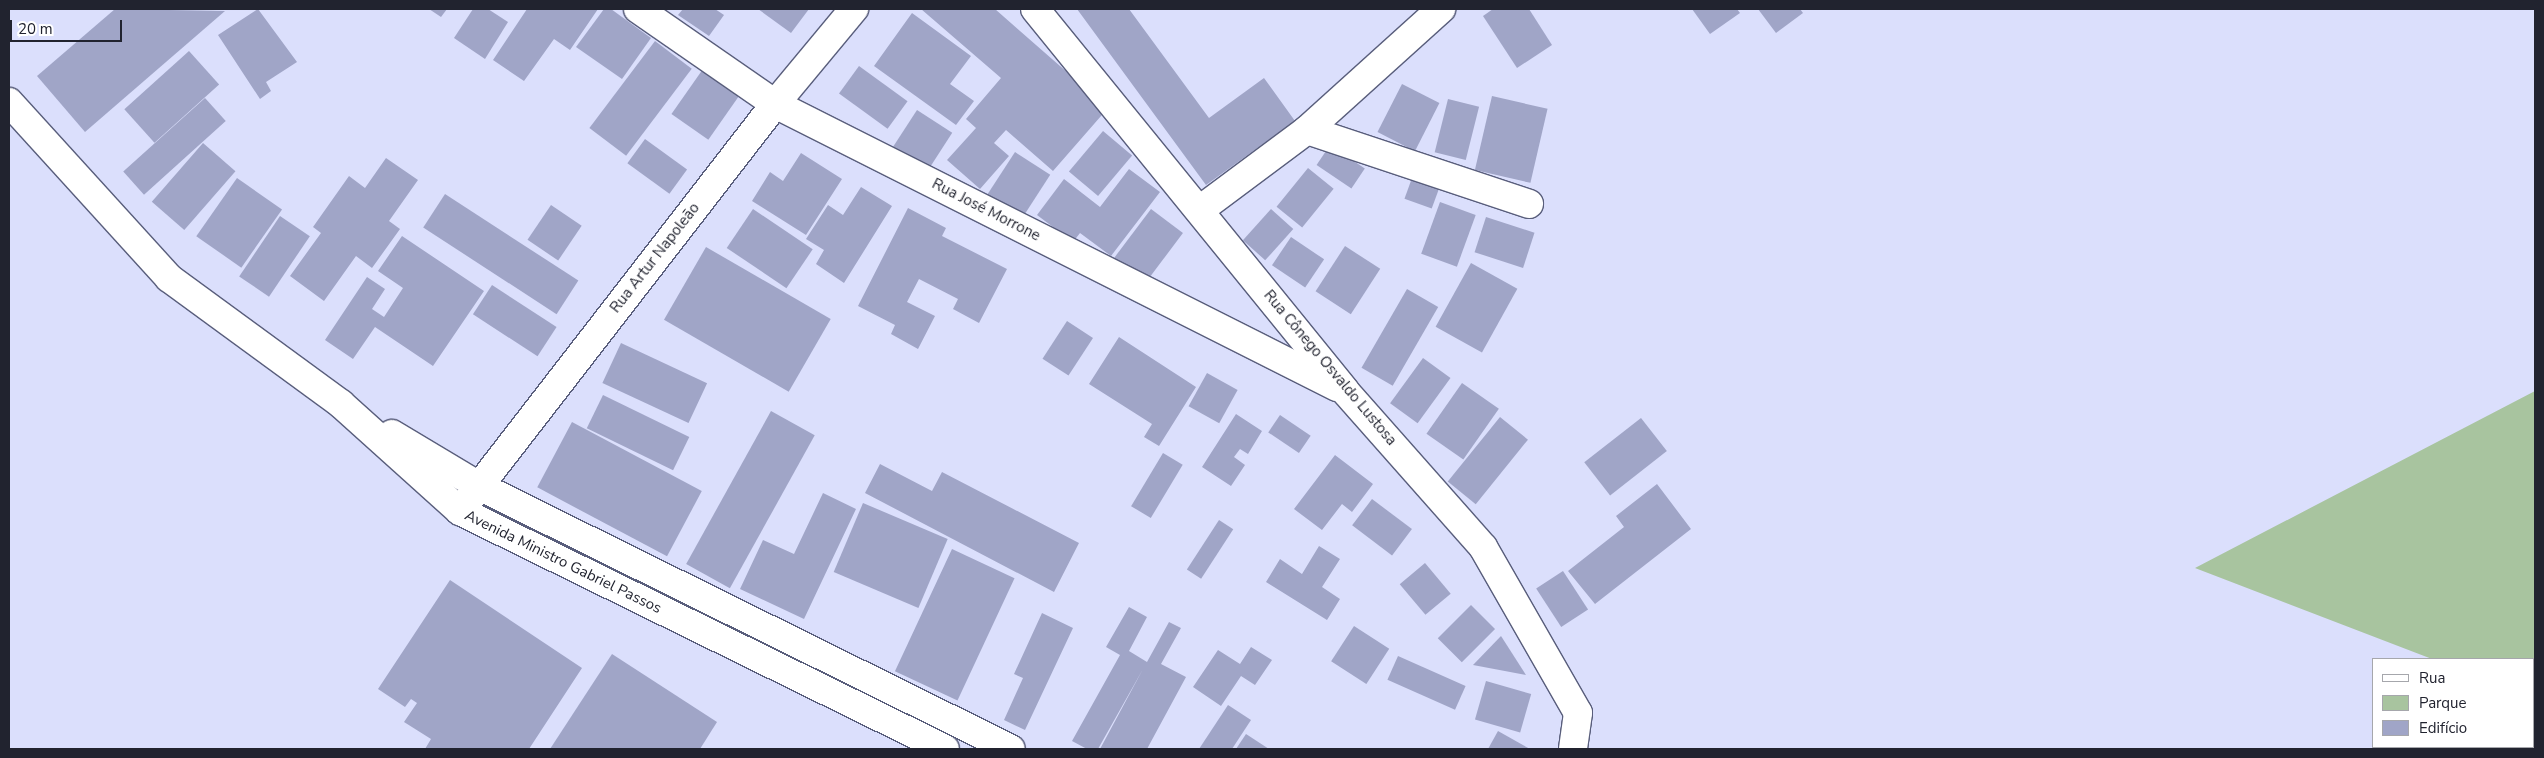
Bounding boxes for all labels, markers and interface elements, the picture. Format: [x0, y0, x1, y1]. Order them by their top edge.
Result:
scale bar [12, 10, 125, 42]
text: 20 m [18, 19, 53, 39]
street label: Rua José Morrone [929, 175, 1043, 245]
street label: Rua Artur Napoleão [606, 199, 704, 317]
street label: Rua Cônego Osvaldo Lustosa [1260, 287, 1400, 449]
street label: Avenida Ministro Gabriel Passos [462, 506, 664, 618]
legend [2372, 658, 2534, 748]
text: Rua [2419, 668, 2445, 688]
text: Parque [2419, 693, 2467, 713]
text: Edifício [2419, 718, 2467, 738]

